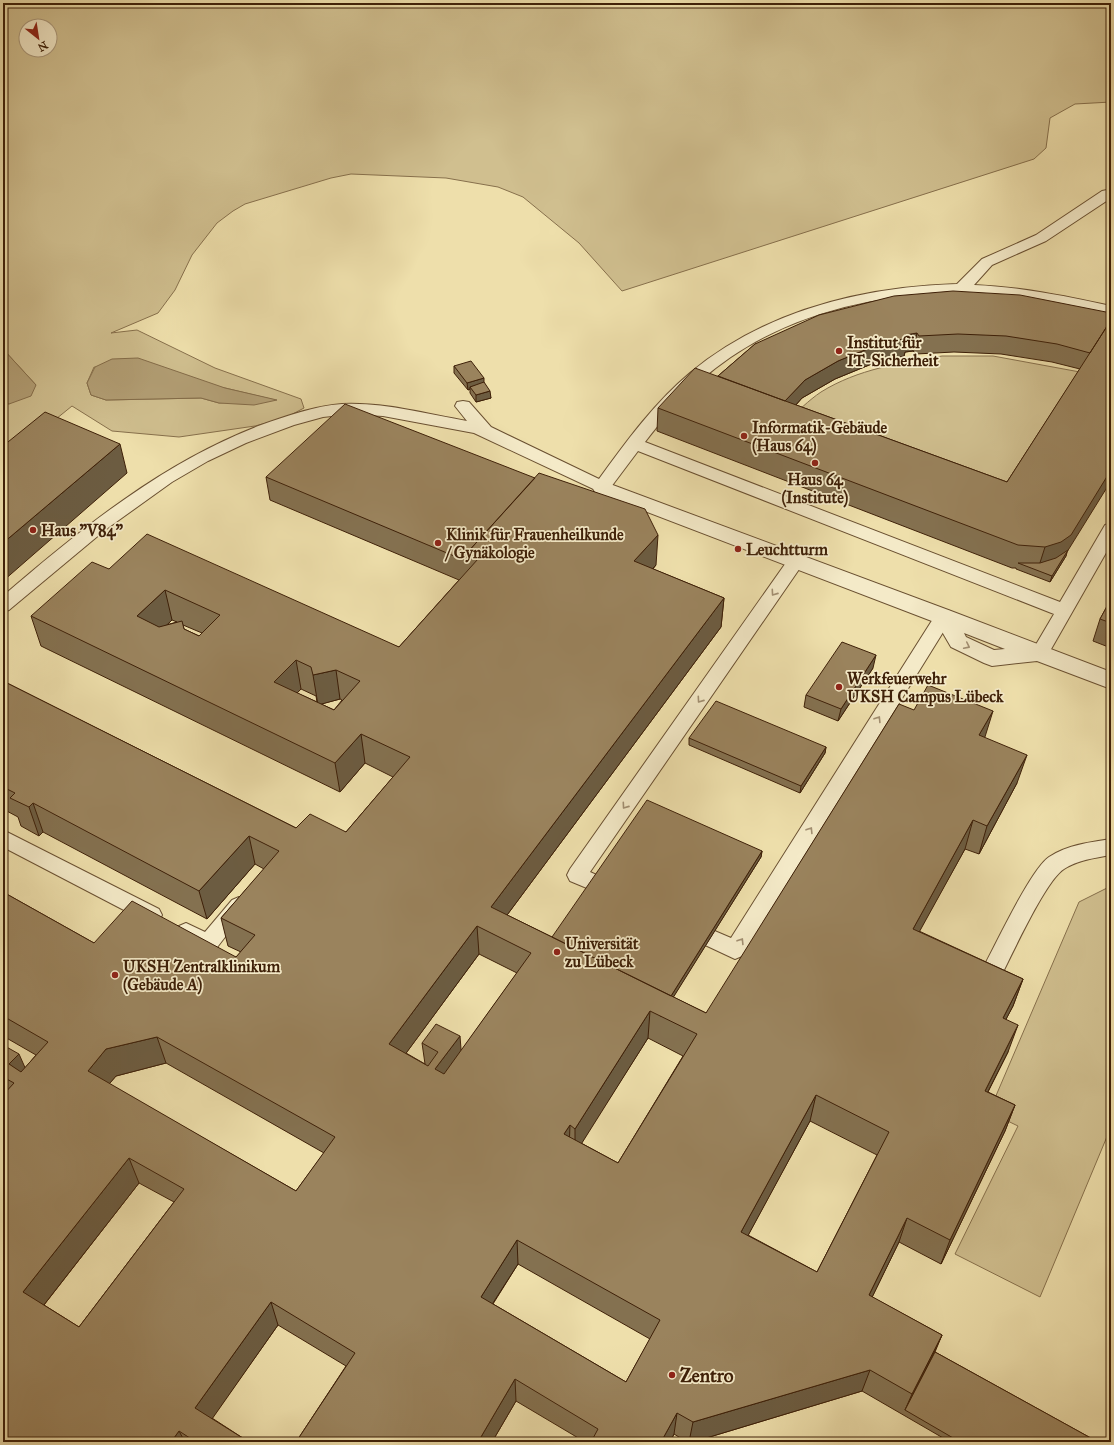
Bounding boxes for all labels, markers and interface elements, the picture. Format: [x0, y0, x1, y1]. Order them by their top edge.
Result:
north arrow [18, 18, 58, 58]
text: N [35, 38, 50, 55]
place label: Institut für IT-Sicherheit [847, 333, 939, 370]
marker: Institut für IT-Sicherheit [834, 346, 844, 356]
place label: Informatik-Gebäude (Haus 64) [752, 418, 888, 456]
marker: Informatik-Gebäude (Haus 64) [739, 431, 749, 441]
marker: Haus 64 (Institute) [810, 458, 820, 468]
place label: Haus 64 (Institute) [782, 470, 849, 508]
place label: Haus "V84" [41, 521, 123, 541]
marker: Haus "V84" [28, 525, 38, 535]
place label: Klinik für Frauenheilkunde / Gynäkologie [444, 525, 624, 563]
marker: Klinik für Frauenheilkunde / Gynäkologie [433, 538, 443, 548]
place label: Leuchtturm [746, 540, 828, 559]
marker: Leuchtturm [733, 544, 743, 554]
one-way arrow [771, 589, 779, 596]
one-way arrow [963, 641, 970, 649]
place label: Werkfeuerwehr UKSH Campus Lübeck [847, 669, 1004, 707]
marker: Werkfeuerwehr UKSH Campus Lübeck [834, 682, 844, 692]
one-way arrow [698, 695, 705, 702]
one-way arrow [873, 716, 881, 723]
one-way arrow [622, 802, 630, 809]
one-way arrow [805, 827, 812, 834]
place label: Universität zu Lübeck [565, 934, 639, 971]
one-way arrow [737, 938, 744, 945]
marker: Universität zu Lübeck [552, 947, 562, 957]
place label: UKSH Zentralklinikum (Gebäude A) [123, 957, 281, 995]
marker: UKSH Zentralklinikum (Gebäude A) [110, 970, 120, 980]
place label: Zentro [680, 1364, 734, 1387]
marker: Zentro [667, 1370, 677, 1380]

